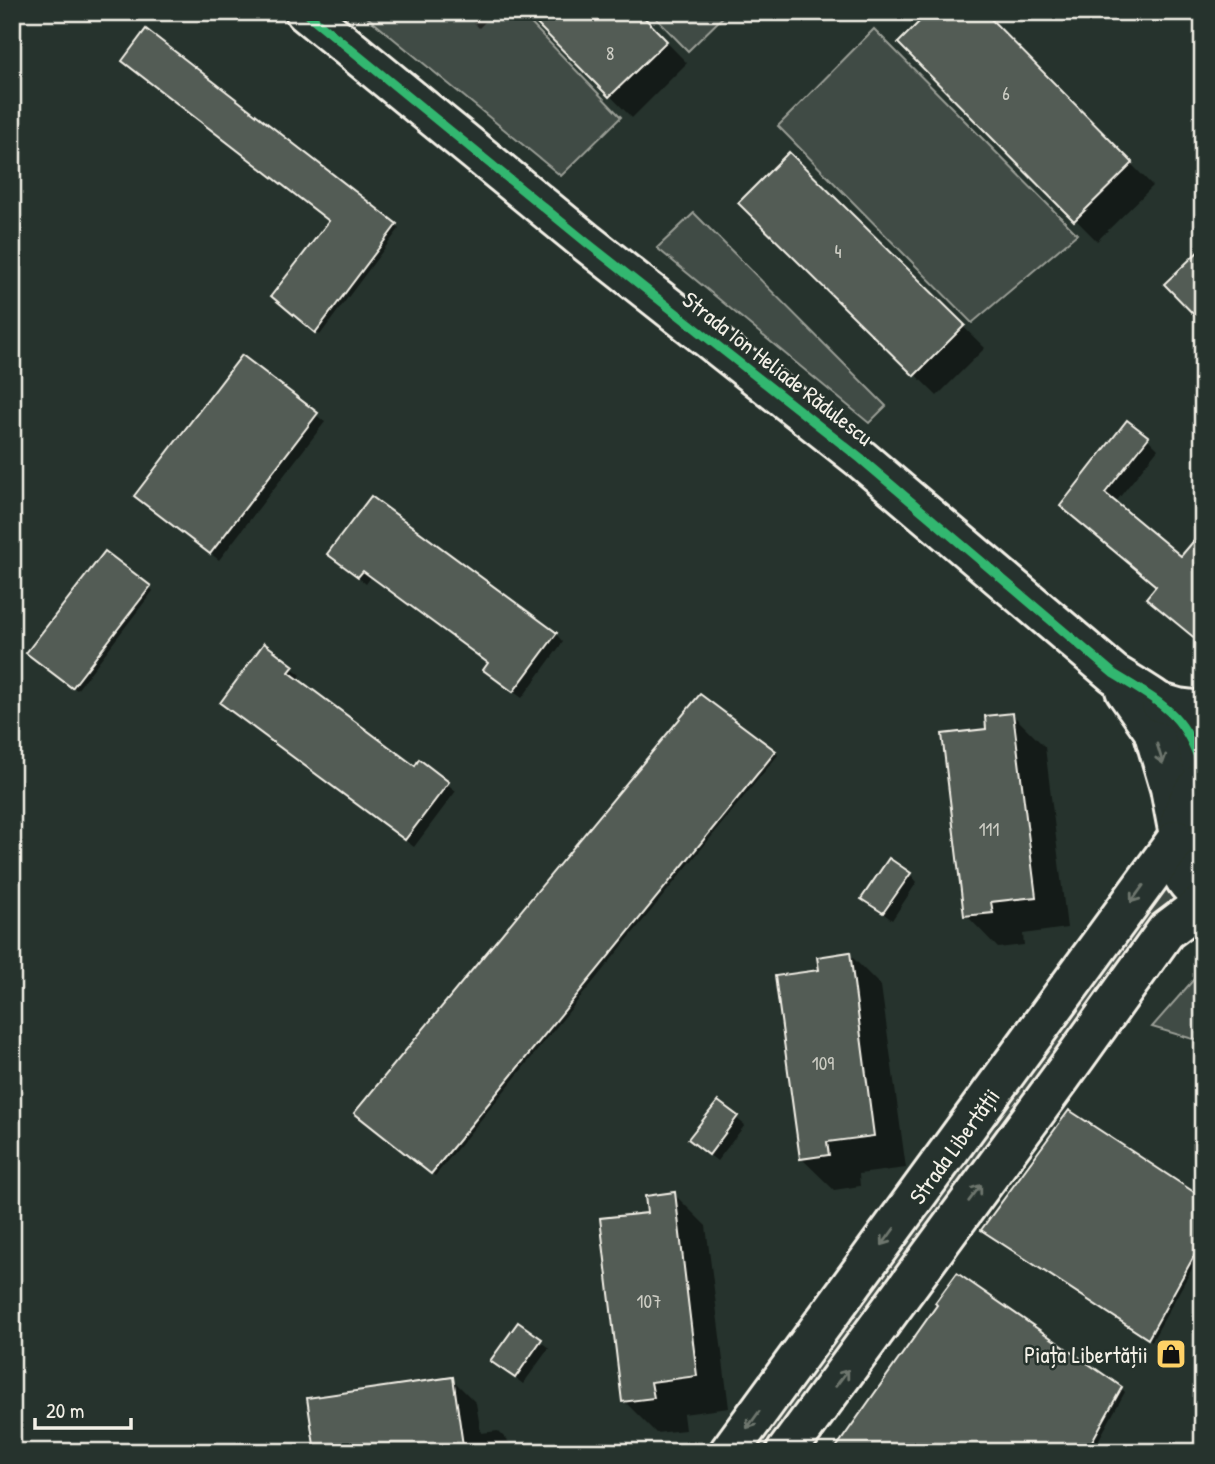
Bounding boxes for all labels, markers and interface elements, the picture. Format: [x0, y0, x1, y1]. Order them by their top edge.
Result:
house number: 8 [606, 40, 614, 66]
house number: 6 [1002, 80, 1010, 106]
house number: 4 [834, 238, 842, 264]
street label: Strada Ion Heliade Rădulescu [676, 284, 880, 452]
one-way arrow [1154, 742, 1167, 764]
house number: 111 [979, 816, 999, 842]
one-way arrow [1130, 885, 1145, 904]
house number: 109 [812, 1050, 834, 1076]
street label: Strada Libertății [902, 1082, 1006, 1210]
one-way arrow [968, 1184, 982, 1203]
one-way arrow [880, 1227, 895, 1245]
house number: 107 [637, 1288, 661, 1314]
shop icon: Piața Libertății [1154, 1337, 1188, 1371]
place label: Piața Libertății [1024, 1339, 1148, 1370]
one-way arrow [834, 1369, 849, 1387]
scale bar [35, 1387, 131, 1431]
text: 20 m [46, 1396, 84, 1425]
one-way arrow [746, 1410, 760, 1429]

